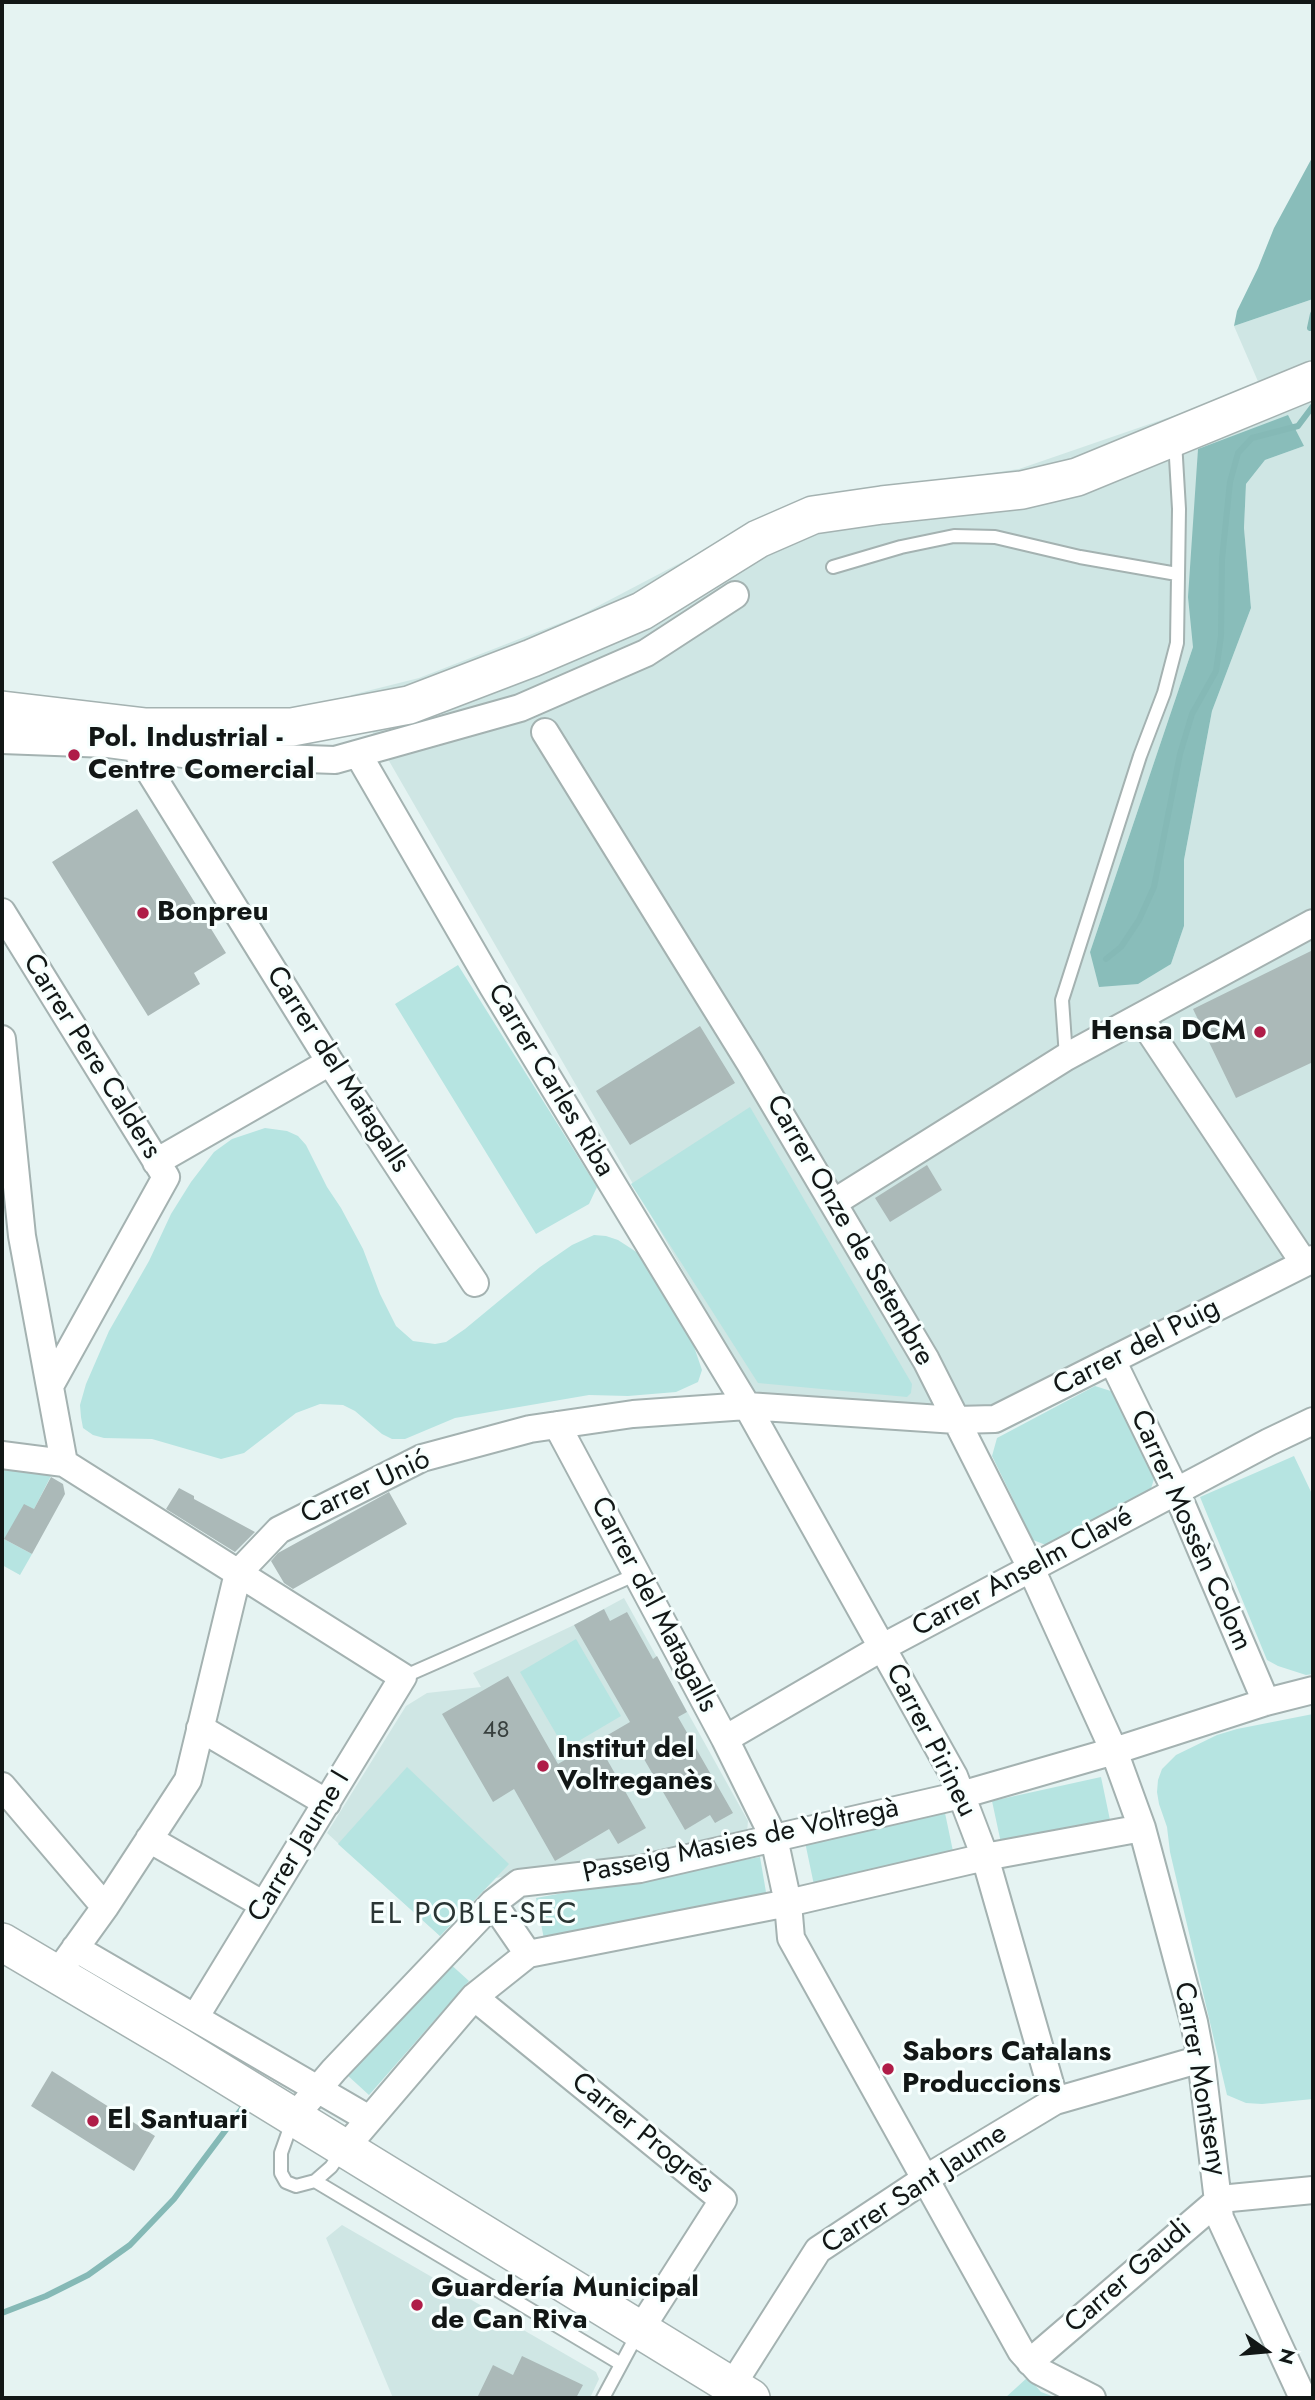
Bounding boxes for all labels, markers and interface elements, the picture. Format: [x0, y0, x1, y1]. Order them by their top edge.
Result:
place label: Pol. Industrial - Centre Comercial [88, 722, 315, 788]
marker: Pol. Industrial - Centre Comercial [66, 747, 82, 763]
place label: Bonpreu [157, 896, 269, 930]
marker: Bonpreu [135, 905, 151, 921]
street label: Carrer Pere Calders [14, 948, 168, 1166]
street label: Carrer del Matagalls [258, 961, 416, 1179]
street label: Carrer Carles Riba [479, 978, 621, 1184]
place label: Hensa DCM [1090, 1015, 1246, 1049]
marker: Hensa DCM [1252, 1024, 1268, 1040]
street label: Carrer Onze de Setembre [758, 1090, 940, 1372]
street label: Carrer del Puig [1048, 1292, 1226, 1404]
street label: Carrer Mossèn Colom [1122, 1405, 1258, 1657]
street label: Carrer Unió [296, 1443, 436, 1533]
street label: Carrer del Matagalls [582, 1492, 724, 1718]
street label: Carrer Anselm Clavé [907, 1501, 1139, 1645]
street label: Carrer Pirineu [877, 1659, 983, 1823]
house number: 48 [482, 1717, 510, 1745]
place label: Institut del Voltreganès [557, 1733, 713, 1799]
marker: Institut del Voltreganès [535, 1758, 551, 1774]
street label: Carrer Jaume I [242, 1765, 358, 1929]
street label: Passeig Masies de Voltregà [580, 1792, 902, 1892]
district label: EL POBLE-SEC [371, 1898, 577, 1934]
street label: Carrer Montseny [1165, 1980, 1233, 2178]
place label: Sabors Catalans Produccions [902, 2036, 1111, 2102]
marker: Sabors Catalans Produccions [880, 2061, 896, 2077]
street label: Carrer Progrés [564, 2066, 720, 2202]
place label: El Santuari [107, 2104, 248, 2138]
marker: El Santuari [85, 2113, 101, 2129]
street label: Carrer Sant Jaume [816, 2118, 1014, 2262]
street label: Carrer Gaudi [1059, 2213, 1199, 2341]
place label: Guardería Municipal de Can Riva [431, 2272, 699, 2338]
marker: Guardería Municipal de Can Riva [409, 2297, 425, 2313]
north arrow [1231, 2316, 1301, 2386]
text: N [1272, 2346, 1302, 2367]

